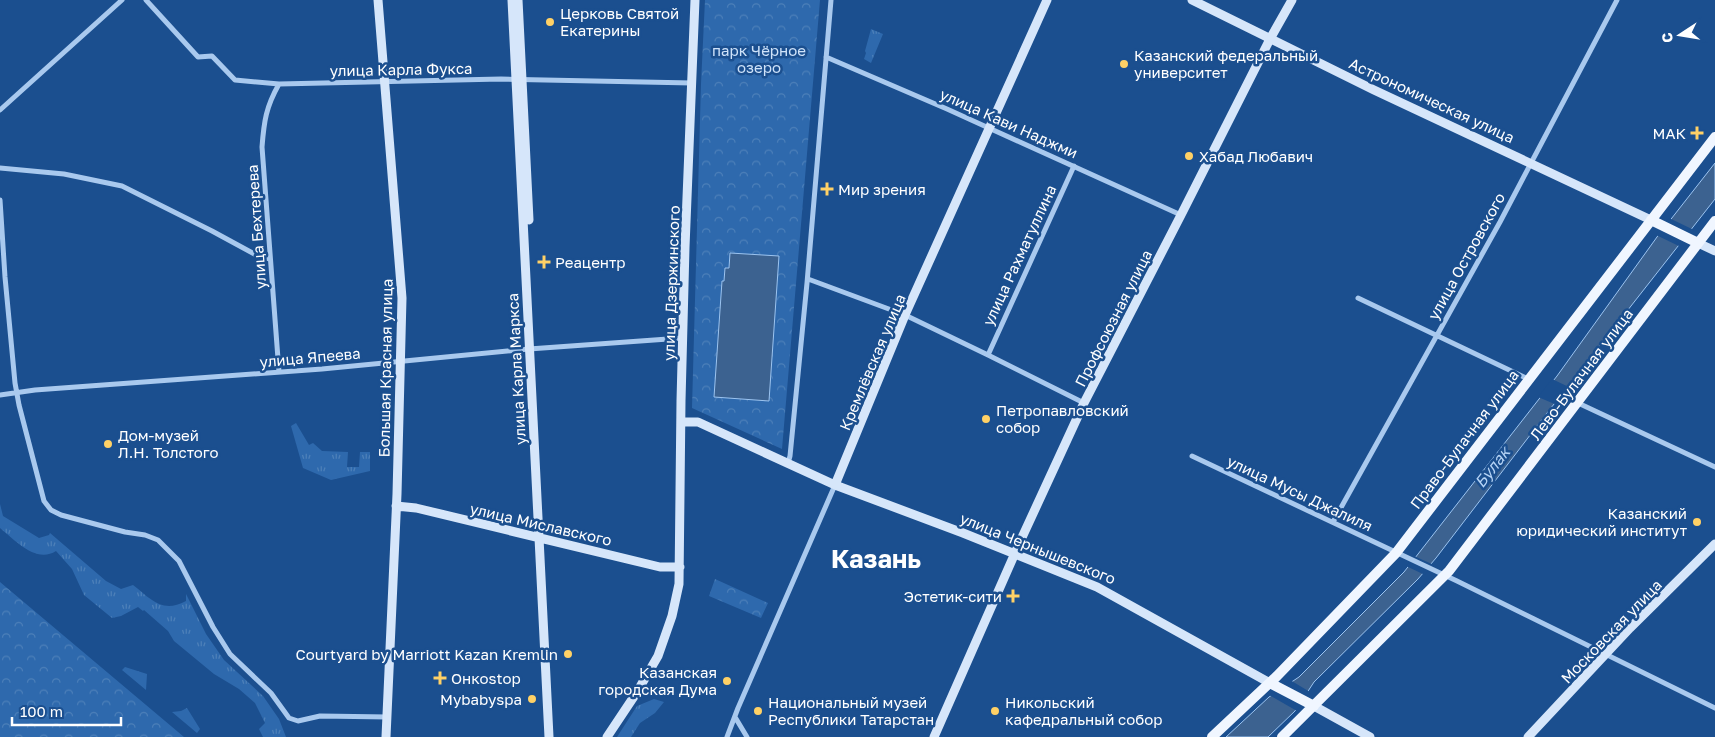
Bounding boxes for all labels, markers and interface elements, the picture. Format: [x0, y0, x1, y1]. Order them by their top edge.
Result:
place label: Церковь Святой Екатерины [560, 4, 679, 39]
north arrow [1655, 10, 1705, 60]
marker: Церковь Святой Екатерины [544, 16, 556, 28]
text: С [1657, 31, 1676, 44]
park label: парк Чёрное озеро [712, 41, 806, 76]
place label: Казанский федеральный университет [1134, 46, 1318, 81]
street label: Астрономическая улица [1347, 54, 1517, 146]
marker: Казанский федеральный университет [1118, 58, 1130, 70]
street label: улица Карла Фукса [329, 59, 473, 79]
street label: улица Кави Наджми [937, 84, 1081, 162]
place label: МАК [1653, 124, 1686, 142]
marker: МАК [1690, 126, 1704, 140]
place label: Хабад Любавич [1199, 147, 1313, 165]
marker: Хабад Любавич [1183, 150, 1195, 162]
street label: улица Бехтерева [243, 164, 269, 290]
place label: Мир зрения [838, 180, 926, 198]
marker: Мир зрения [820, 182, 834, 196]
street label: улица Рахматуллина [978, 182, 1060, 328]
street label: улица Островского [1424, 189, 1508, 323]
street label: улица Дзержинского [659, 205, 683, 361]
street label: Профсоюзная улица [1071, 247, 1155, 389]
place label: Реацентр [555, 253, 626, 271]
marker: Реацентр [537, 255, 551, 269]
street label: Большая Красная улица [374, 279, 396, 457]
street label: Кремлёвская улица [835, 291, 909, 433]
street label: улица Карла Маркса [503, 293, 529, 445]
street label: Лево-Булачная улица [1526, 305, 1636, 443]
street label: улица Япеева [259, 344, 361, 370]
street label: Право-Булачная улица [1406, 366, 1522, 512]
place label: Петропавловский собор [996, 401, 1129, 436]
marker: Петропавловский собор [980, 413, 992, 425]
place label: Дом-музей Л.Н. Толстого [118, 426, 219, 461]
marker: Дом-музей Л.Н. Толстого [102, 438, 114, 450]
water label: Булак [1470, 441, 1515, 491]
street label: улица Мусы Джалиля [1224, 451, 1376, 535]
street label: улица Миславского [468, 499, 614, 549]
place label: Казанский юридический институт [1516, 504, 1688, 539]
street label: улица Чернышевского [958, 508, 1118, 588]
marker: Казанский юридический институт [1691, 516, 1703, 528]
district label: Казань [831, 543, 921, 574]
street label: Московская улица [1557, 575, 1665, 687]
place label: Эстетик-сити [904, 587, 1002, 605]
marker: Эстетик-сити [1006, 589, 1020, 603]
place label: Courtyard by Marriott Kazan Kremlin [296, 645, 558, 663]
marker: Courtyard by Marriott Kazan Kremlin [562, 648, 574, 660]
place label: Казанская городская Дума [598, 663, 717, 698]
place label: Онкоstop [451, 669, 521, 687]
marker: Онкоstop [433, 671, 447, 685]
marker: Казанская городская Дума [721, 675, 733, 687]
place label: Mybabyspa [440, 690, 522, 708]
marker: Mybabyspa [526, 693, 538, 705]
place label: Национальный музей Республики Татарстан [768, 693, 934, 728]
place label: Никольский кафедральный собор [1005, 693, 1162, 728]
scale bar [12, 694, 121, 726]
text: 100 m [20, 702, 63, 720]
marker: Национальный музей Республики Татарстан [752, 705, 764, 717]
marker: Никольский кафедральный собор [989, 705, 1001, 717]

